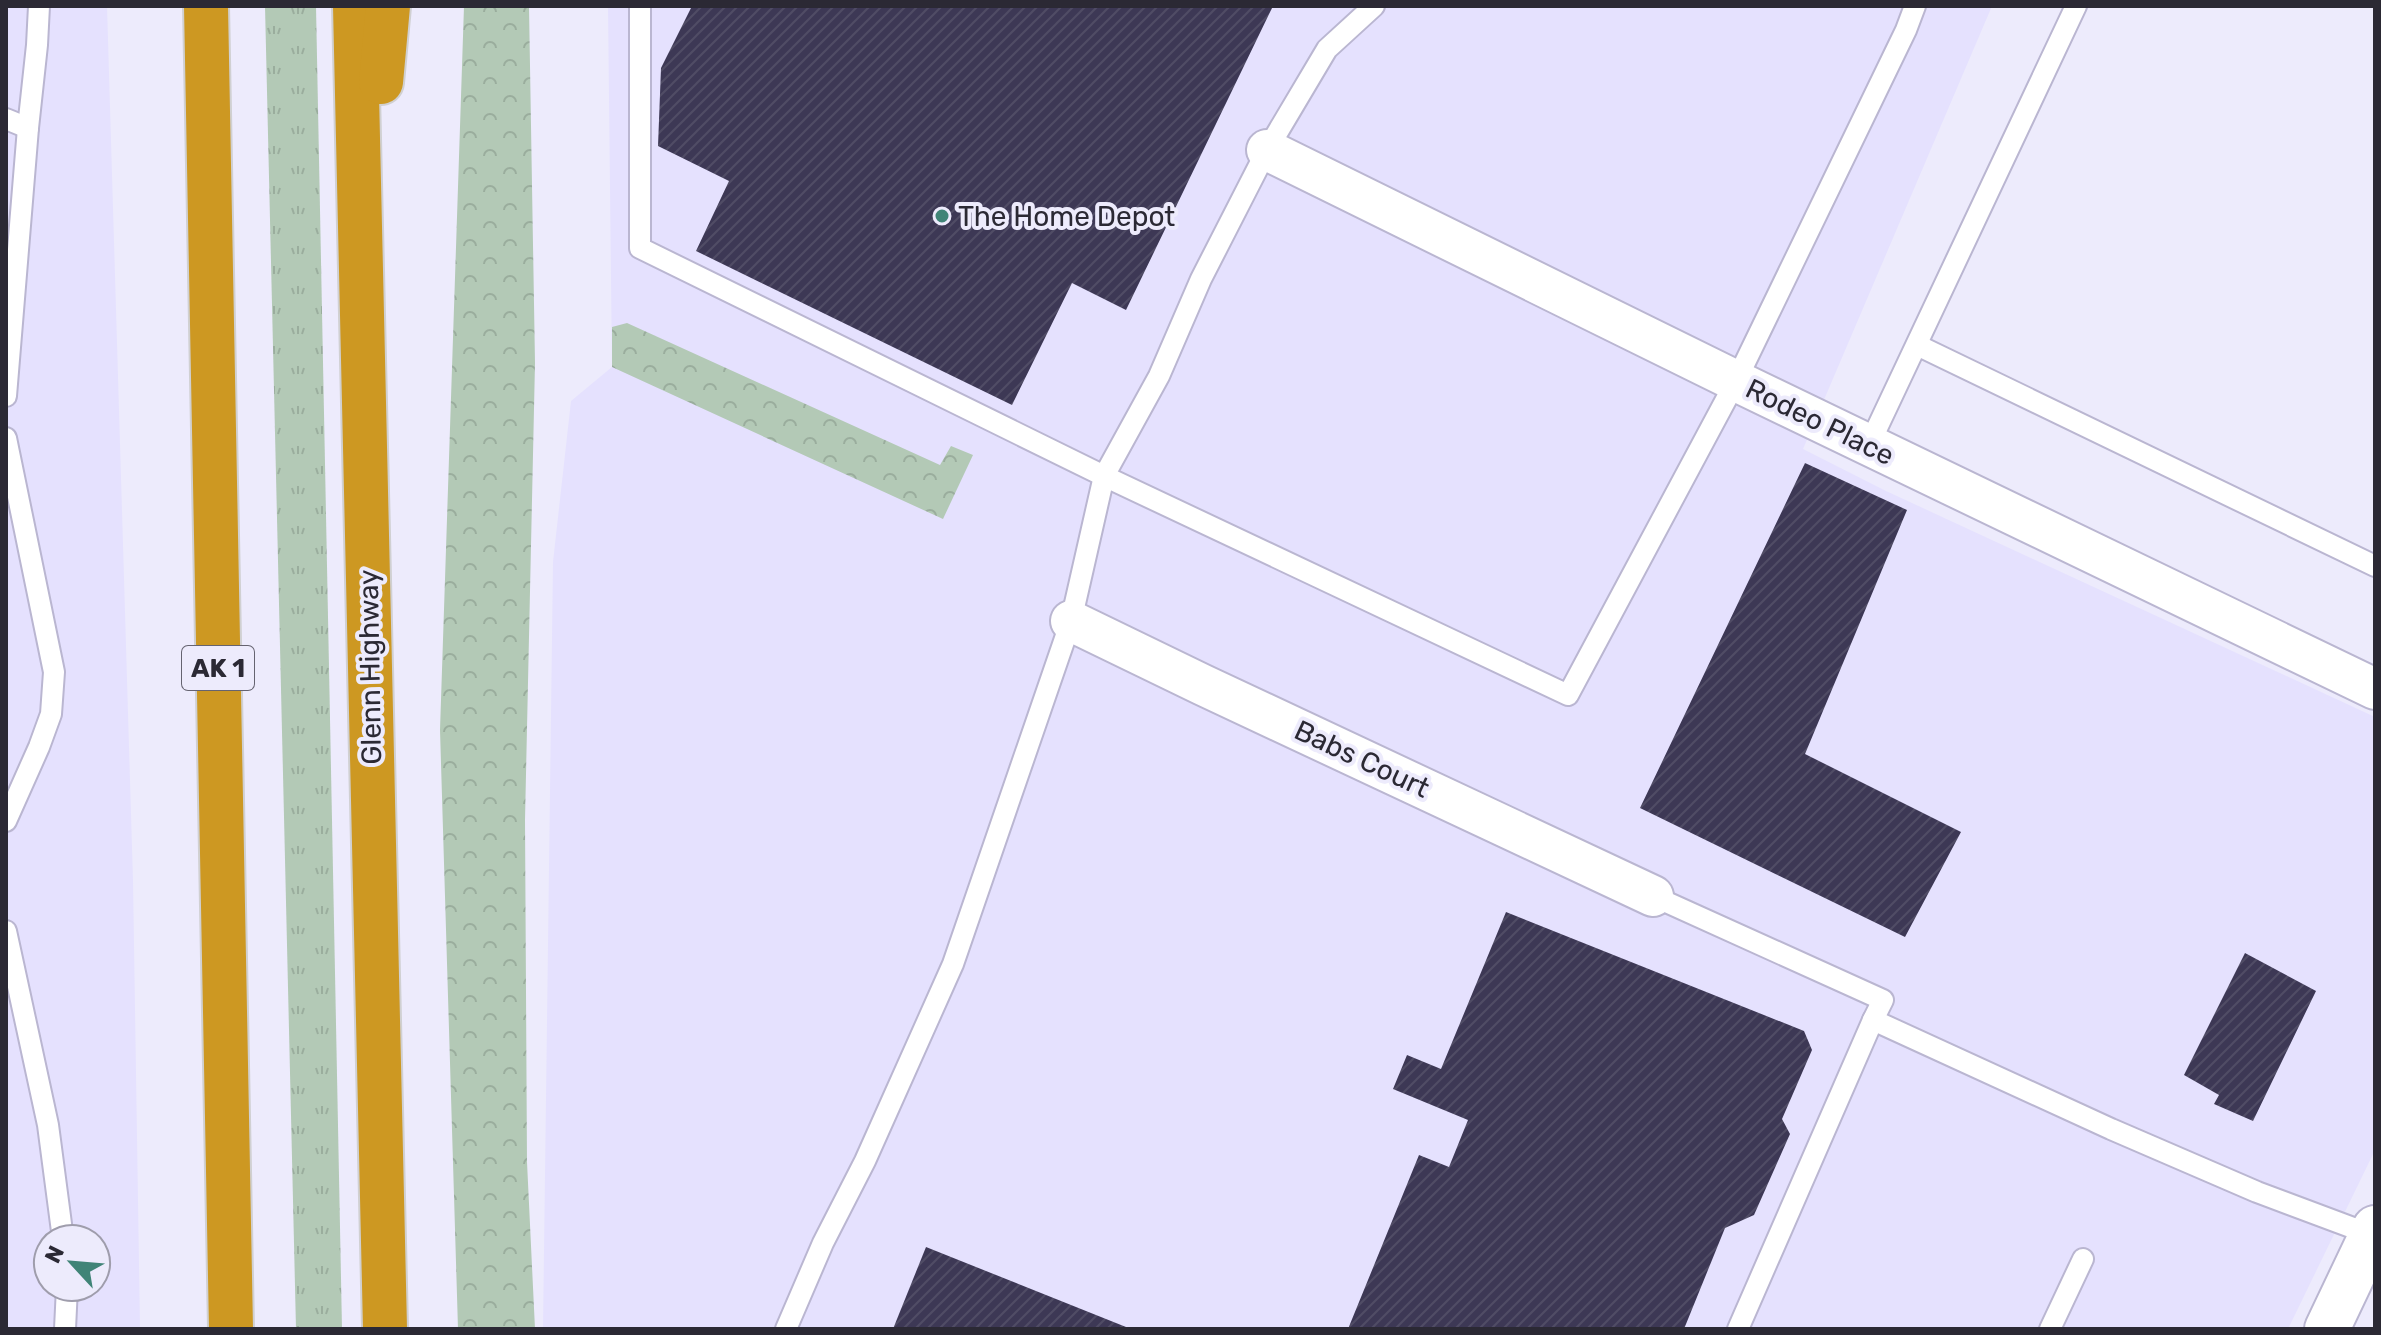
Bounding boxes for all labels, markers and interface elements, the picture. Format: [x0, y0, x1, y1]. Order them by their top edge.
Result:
place label: The Home Depot [958, 200, 1175, 233]
marker: The Home Depot [933, 207, 951, 225]
street label: Rodeo Place [1740, 372, 1900, 472]
street label: Glenn Highway [352, 569, 388, 765]
road number: AK 1 [182, 646, 254, 690]
street label: Babs Court [1289, 713, 1435, 805]
north arrow [32, 1223, 112, 1303]
text: N [39, 1241, 70, 1267]

